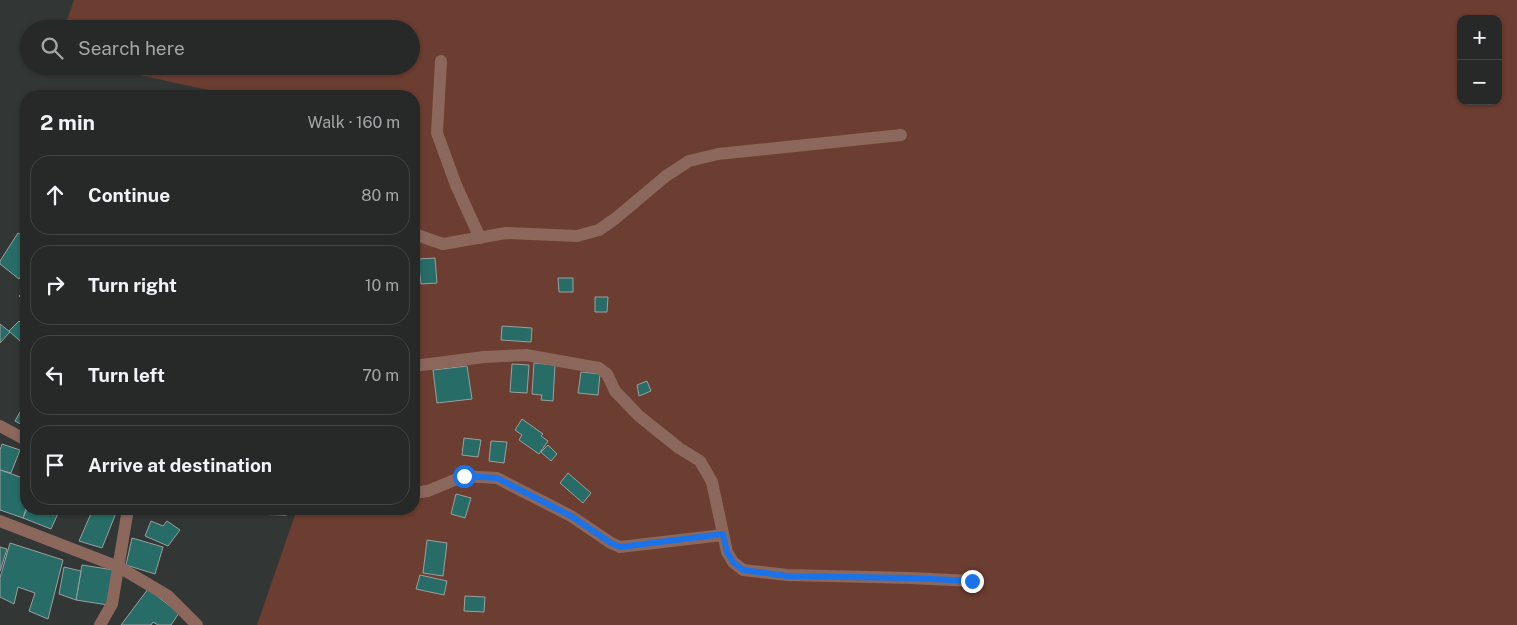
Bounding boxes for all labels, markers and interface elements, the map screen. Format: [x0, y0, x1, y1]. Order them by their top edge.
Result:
map controls [1457, 15, 1502, 105]
button: + [1457, 15, 1502, 60]
search box [20, 20, 420, 75]
icon: search [38, 34, 66, 62]
text: Search here [78, 37, 185, 59]
button: − [1457, 60, 1502, 105]
text: 2 min [40, 110, 95, 135]
text: Walk · 160 m [308, 113, 400, 132]
icon: ahead [41, 181, 69, 209]
text: Continue [88, 184, 170, 206]
text: 80 m [361, 186, 399, 205]
icon: right [41, 271, 69, 299]
text: Turn right [88, 274, 177, 296]
text: 10 m [365, 276, 399, 295]
icon: left [41, 361, 69, 389]
text: Turn left [88, 364, 165, 386]
text: 70 m [362, 366, 399, 385]
icon: arrive [41, 451, 69, 479]
text: Arrive at destination [88, 454, 272, 476]
route start [453, 465, 476, 488]
route end [961, 570, 984, 593]

